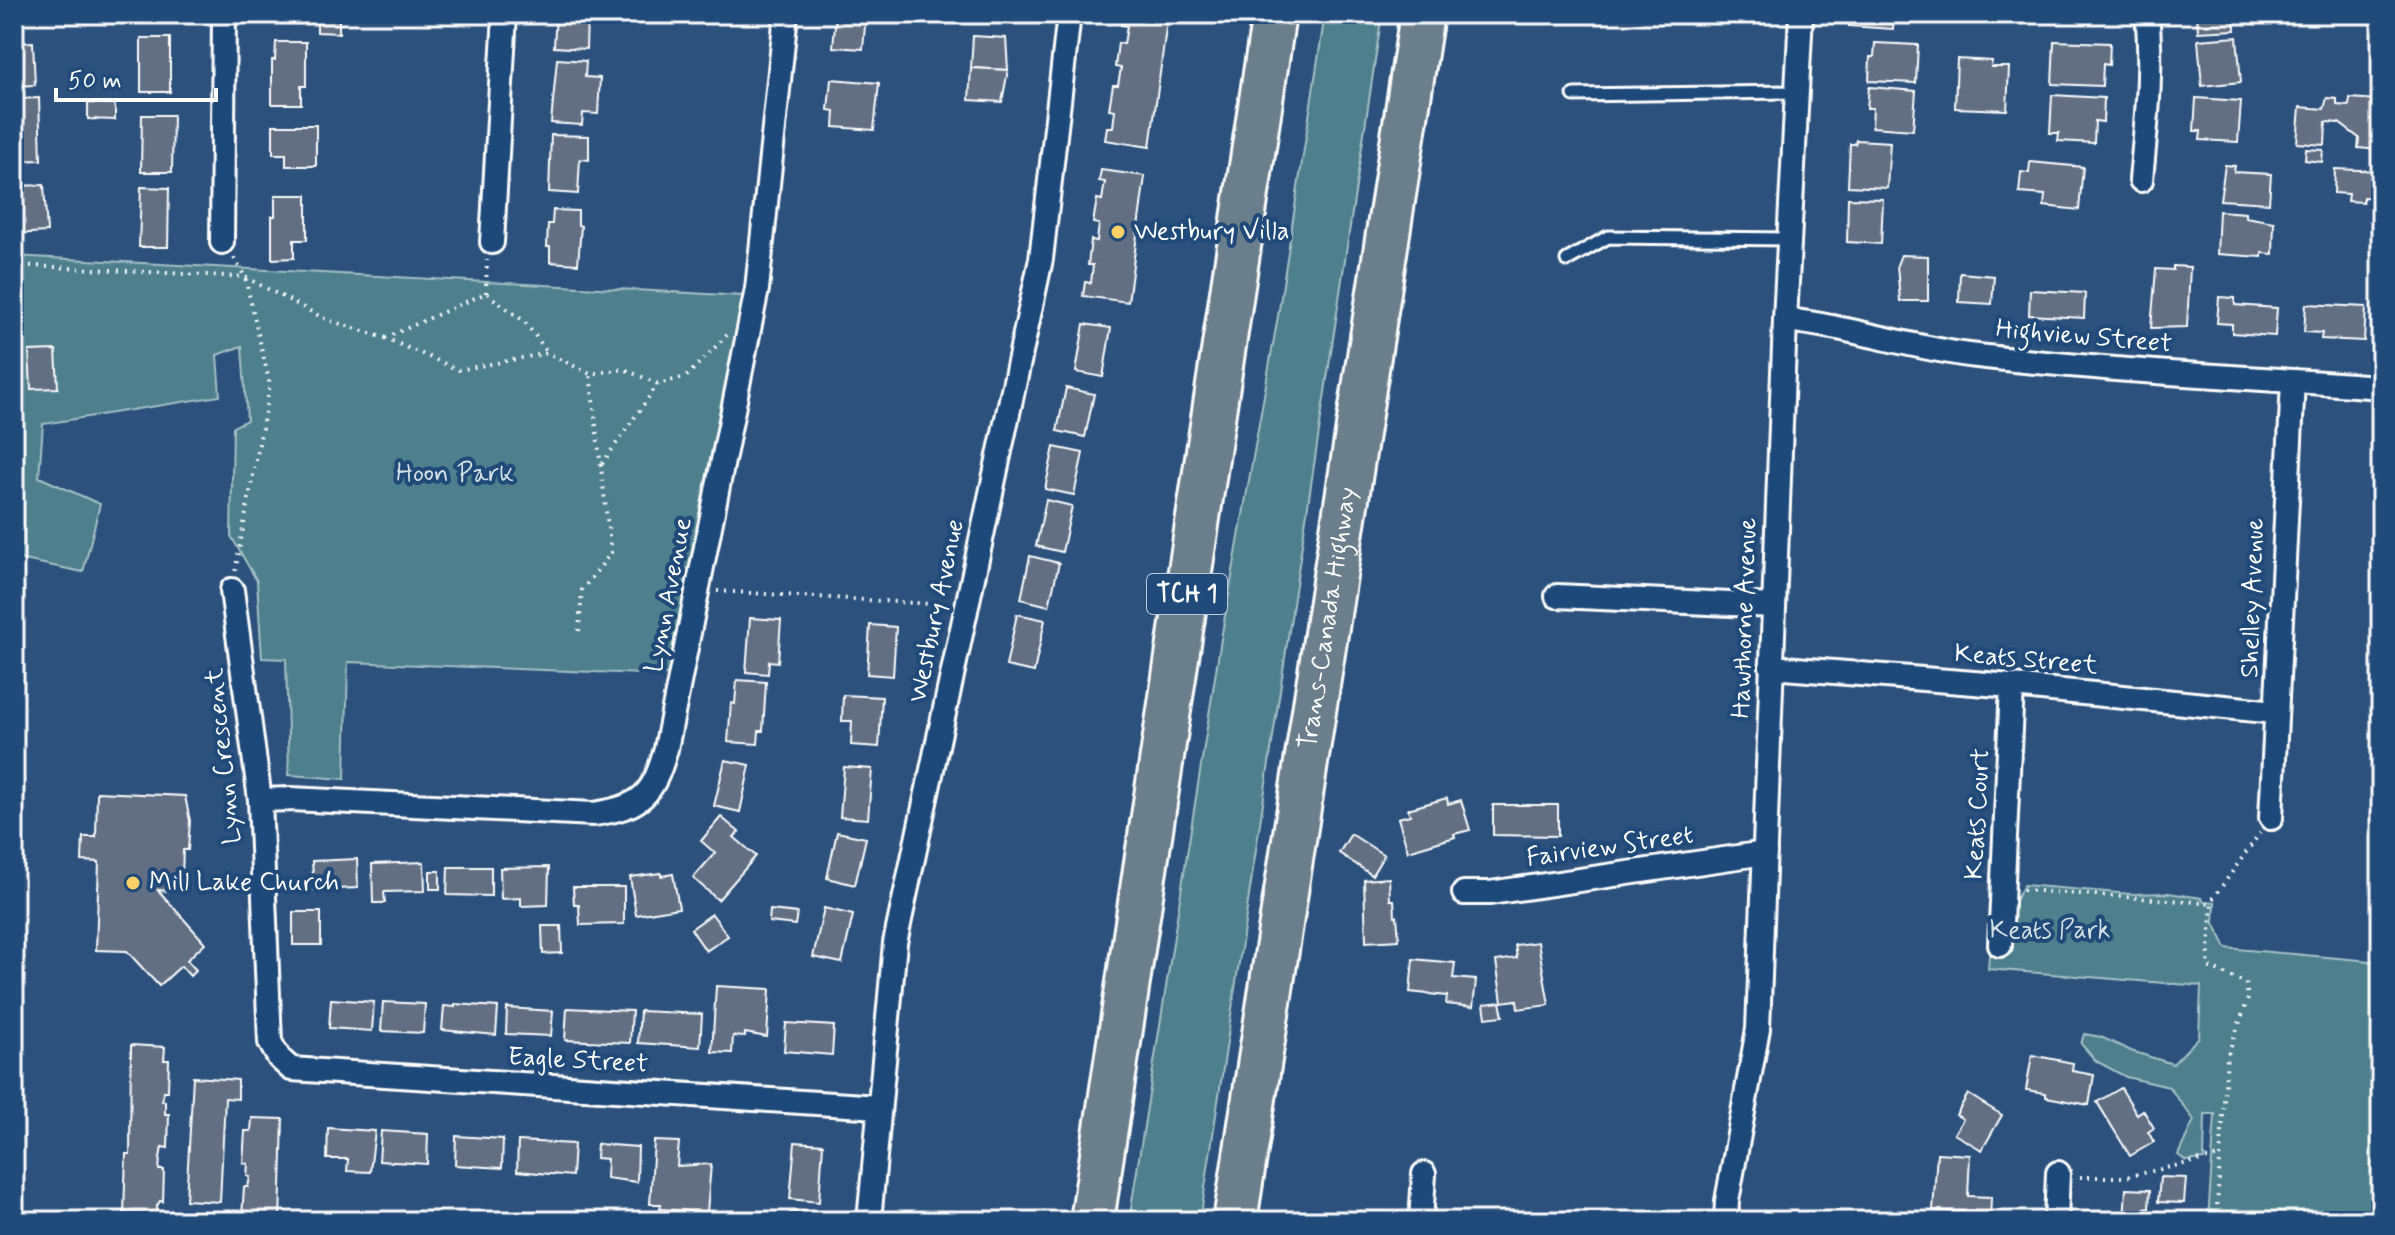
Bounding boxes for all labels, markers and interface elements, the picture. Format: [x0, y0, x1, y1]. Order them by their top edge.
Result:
scale bar [56, 52, 216, 102]
text: 50 m [68, 66, 122, 97]
place label: Westbury Villa [1134, 215, 1289, 249]
marker: Westbury Villa [1109, 223, 1127, 241]
street label: Highview Street [1994, 312, 2174, 365]
park label: Hoon Park [396, 457, 514, 491]
street label: Trans-Canada Highway [1291, 485, 1365, 752]
street label: Lynn Avenue [637, 514, 701, 675]
street label: Westbury Avenue [901, 516, 973, 706]
street label: Hawthorne Avenue [1725, 517, 1765, 719]
street label: Shelley Avenue [2233, 517, 2273, 679]
road number: TCH 1 [1147, 574, 1227, 614]
street label: Keats Street [1953, 637, 2099, 683]
street label: Lynn Crescent [198, 666, 250, 846]
street label: Keats Court [1958, 747, 1998, 881]
street label: Fairview Street [1524, 818, 1696, 876]
place label: Mill Lake Church [149, 866, 339, 900]
marker: Mill Lake Church [124, 874, 142, 892]
park label: Keats Park [1990, 914, 2111, 948]
street label: Eagle Street [507, 1040, 649, 1082]

